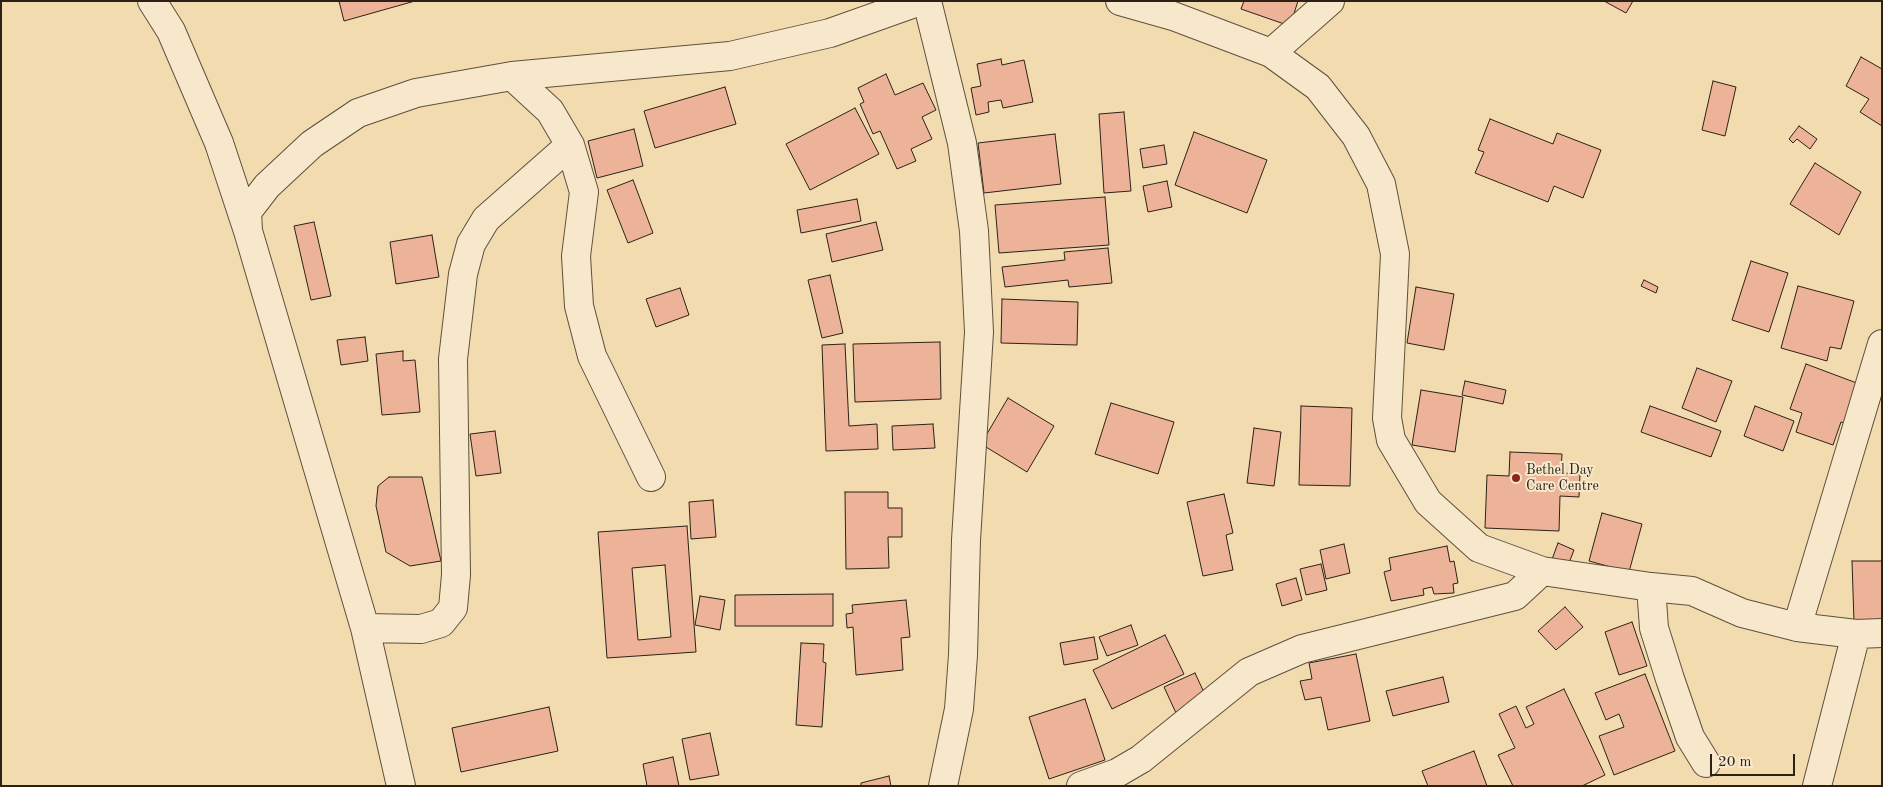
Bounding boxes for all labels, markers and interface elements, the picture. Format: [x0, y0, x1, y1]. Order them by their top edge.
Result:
place label: Bethel Day Care Centre [1526, 462, 1599, 494]
marker: Bethel Day Care Centre [1510, 472, 1522, 484]
scale bar [1713, 744, 1798, 776]
text: 20 m [1718, 755, 1752, 770]

